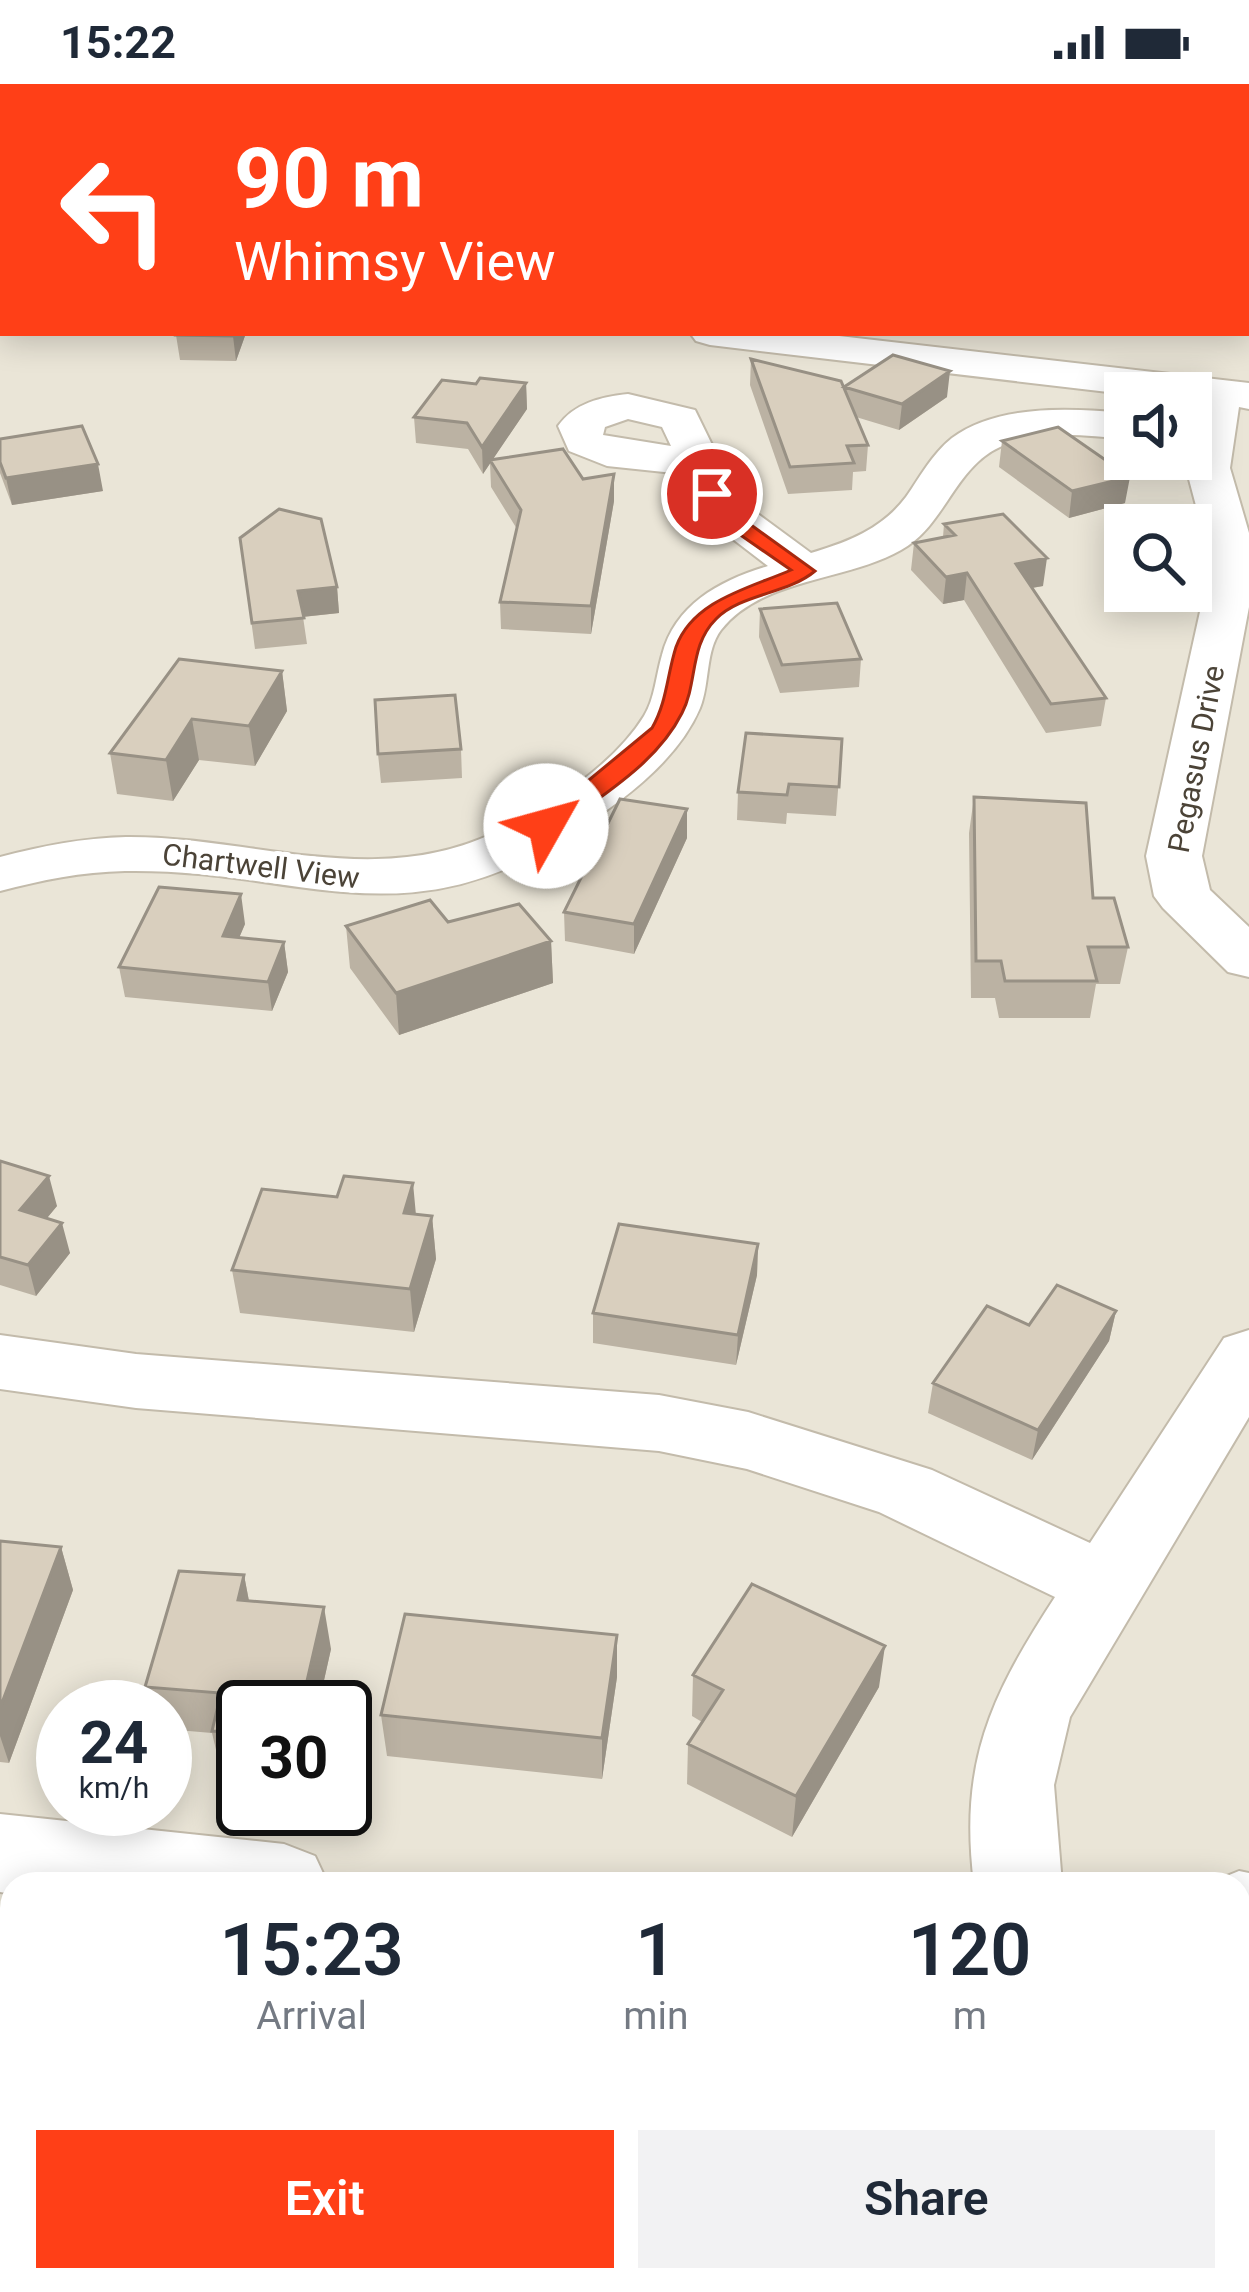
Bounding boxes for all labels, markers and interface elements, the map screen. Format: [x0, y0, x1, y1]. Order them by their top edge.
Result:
text: 15:22 [60, 16, 176, 69]
text: 90 m [234, 129, 424, 228]
icon: left [36, 132, 192, 288]
text: Whimsy View [234, 230, 556, 293]
map controls [1104, 372, 1212, 612]
button: sound [1104, 372, 1212, 480]
pin [661, 443, 763, 545]
icon: arrive [679, 461, 745, 527]
button: search [1104, 504, 1212, 612]
street label: Pegasus Drive [1161, 662, 1231, 856]
position arrow [483, 763, 609, 889]
street label: Chartwell View [160, 837, 362, 895]
speed limit sign: 30 [216, 1680, 372, 1836]
text: 24 [80, 1707, 148, 1778]
text: km/h [79, 1770, 149, 1805]
text: 15:23 [220, 1908, 404, 1993]
text: 1 [635, 1908, 676, 1993]
text: 120 [908, 1908, 1031, 1993]
text: Arrival [256, 1993, 367, 2039]
text: min [623, 1993, 688, 2039]
text: m [953, 1993, 987, 2039]
button: Exit [36, 2130, 614, 2268]
button: Share [638, 2130, 1215, 2268]

